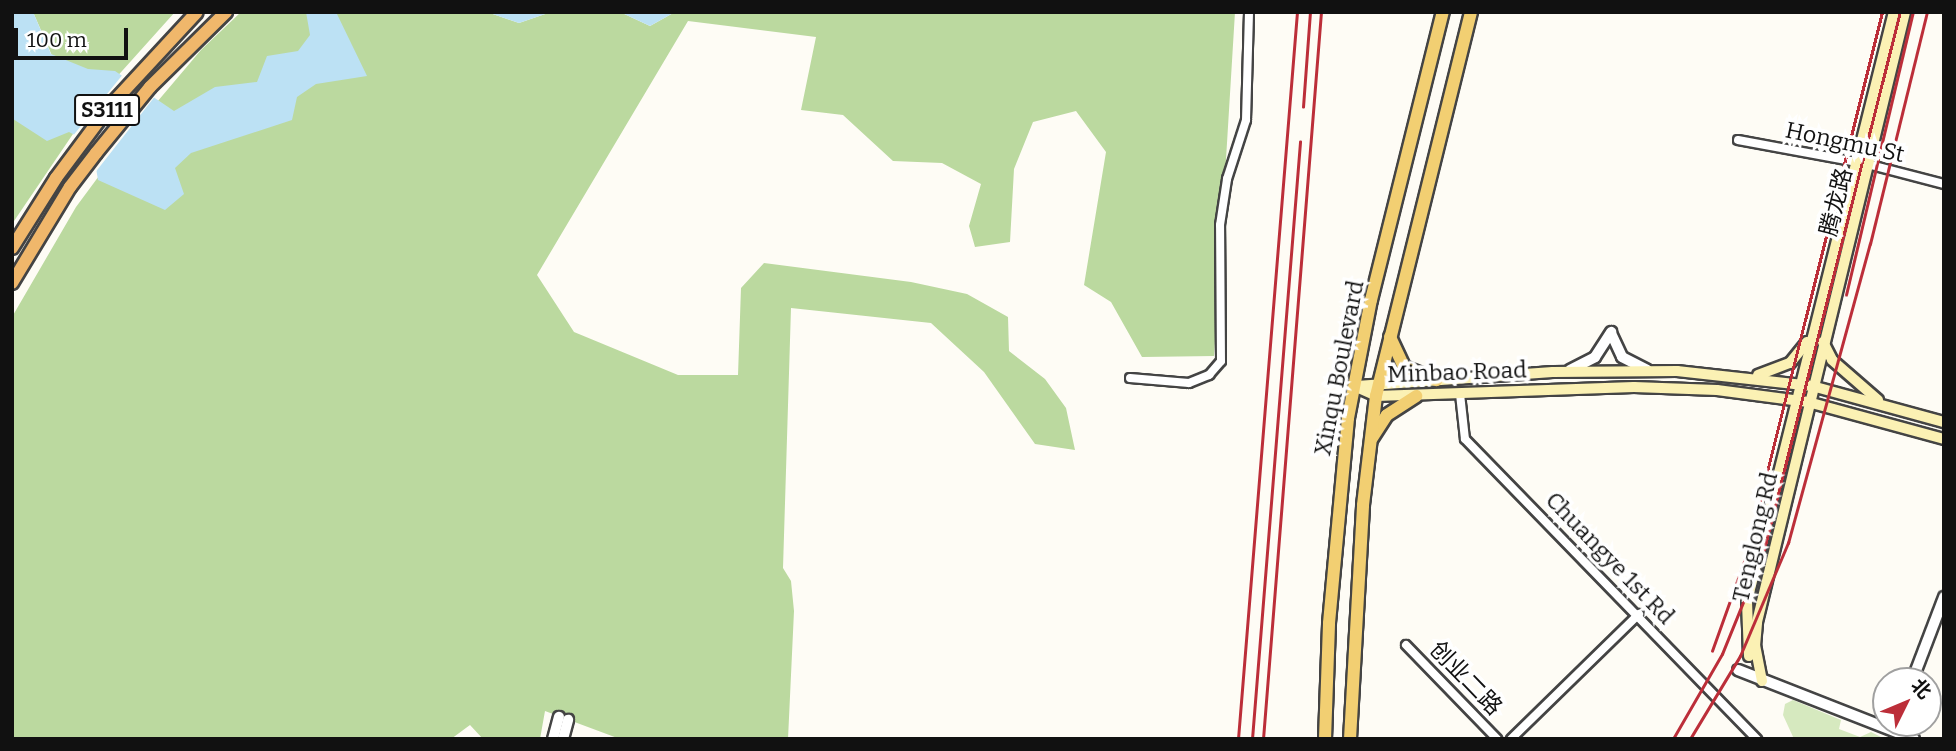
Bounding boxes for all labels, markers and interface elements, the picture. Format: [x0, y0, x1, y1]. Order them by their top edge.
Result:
scale bar [18, 14, 131, 58]
text: 100 m [27, 27, 87, 53]
road number: S3111 [74, 92, 140, 128]
street label: Hongmu St [1783, 116, 1907, 168]
street label: 腾龙路 [1814, 165, 1858, 239]
street label: Xinqu Boulevard [1309, 278, 1369, 458]
street label: Minbao Road [1387, 356, 1527, 388]
street label: Tenglong Rd [1727, 470, 1783, 604]
street label: Chuangye 1st Rd [1540, 486, 1680, 630]
street label: 创业二路 [1424, 635, 1508, 721]
north arrow [1872, 667, 1942, 737]
text: 北 [1906, 674, 1936, 703]

